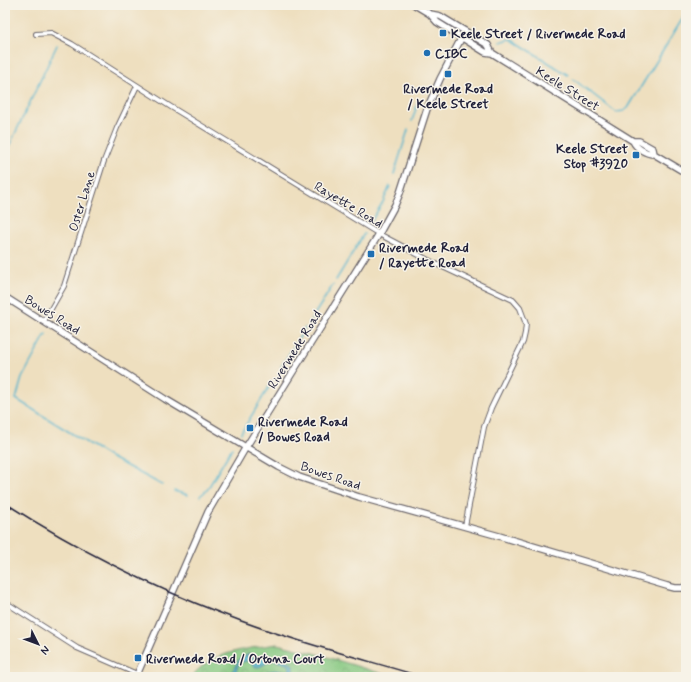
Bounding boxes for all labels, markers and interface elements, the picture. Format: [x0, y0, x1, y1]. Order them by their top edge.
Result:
place label: Keele Street / Rivermede Road [451, 26, 626, 43]
marker: Keele Street / Rivermede Road [438, 28, 448, 38]
place label: CIBC [435, 46, 468, 63]
marker: CIBC [422, 48, 432, 58]
street label: Keele Street [532, 63, 602, 116]
marker: Rivermede Road / Keele Street [443, 69, 453, 79]
place label: Rivermede Road / Keele Street [403, 81, 493, 113]
place label: Keele Street Stop #3920 [556, 141, 629, 173]
marker: Keele Street Stop #3920 [631, 150, 641, 160]
street label: Oster Lane [65, 169, 100, 234]
street label: Rayette Road [311, 178, 386, 232]
place label: Rivermede Road / Rayette Road [379, 240, 469, 272]
marker: Rivermede Road / Rayette Road [366, 249, 376, 259]
street label: Bowes Road [21, 291, 83, 339]
street label: Rivermede Road [264, 307, 326, 392]
place label: Rivermede Road / Bowes Road [258, 414, 348, 446]
marker: Rivermede Road / Bowes Road [245, 423, 255, 433]
street label: Bowes Road [298, 458, 363, 495]
north arrow [18, 624, 58, 664]
text: N [37, 643, 52, 657]
place label: Rivermede Road / Ortona Court [146, 651, 325, 668]
marker: Rivermede Road / Ortona Court [133, 653, 143, 663]

